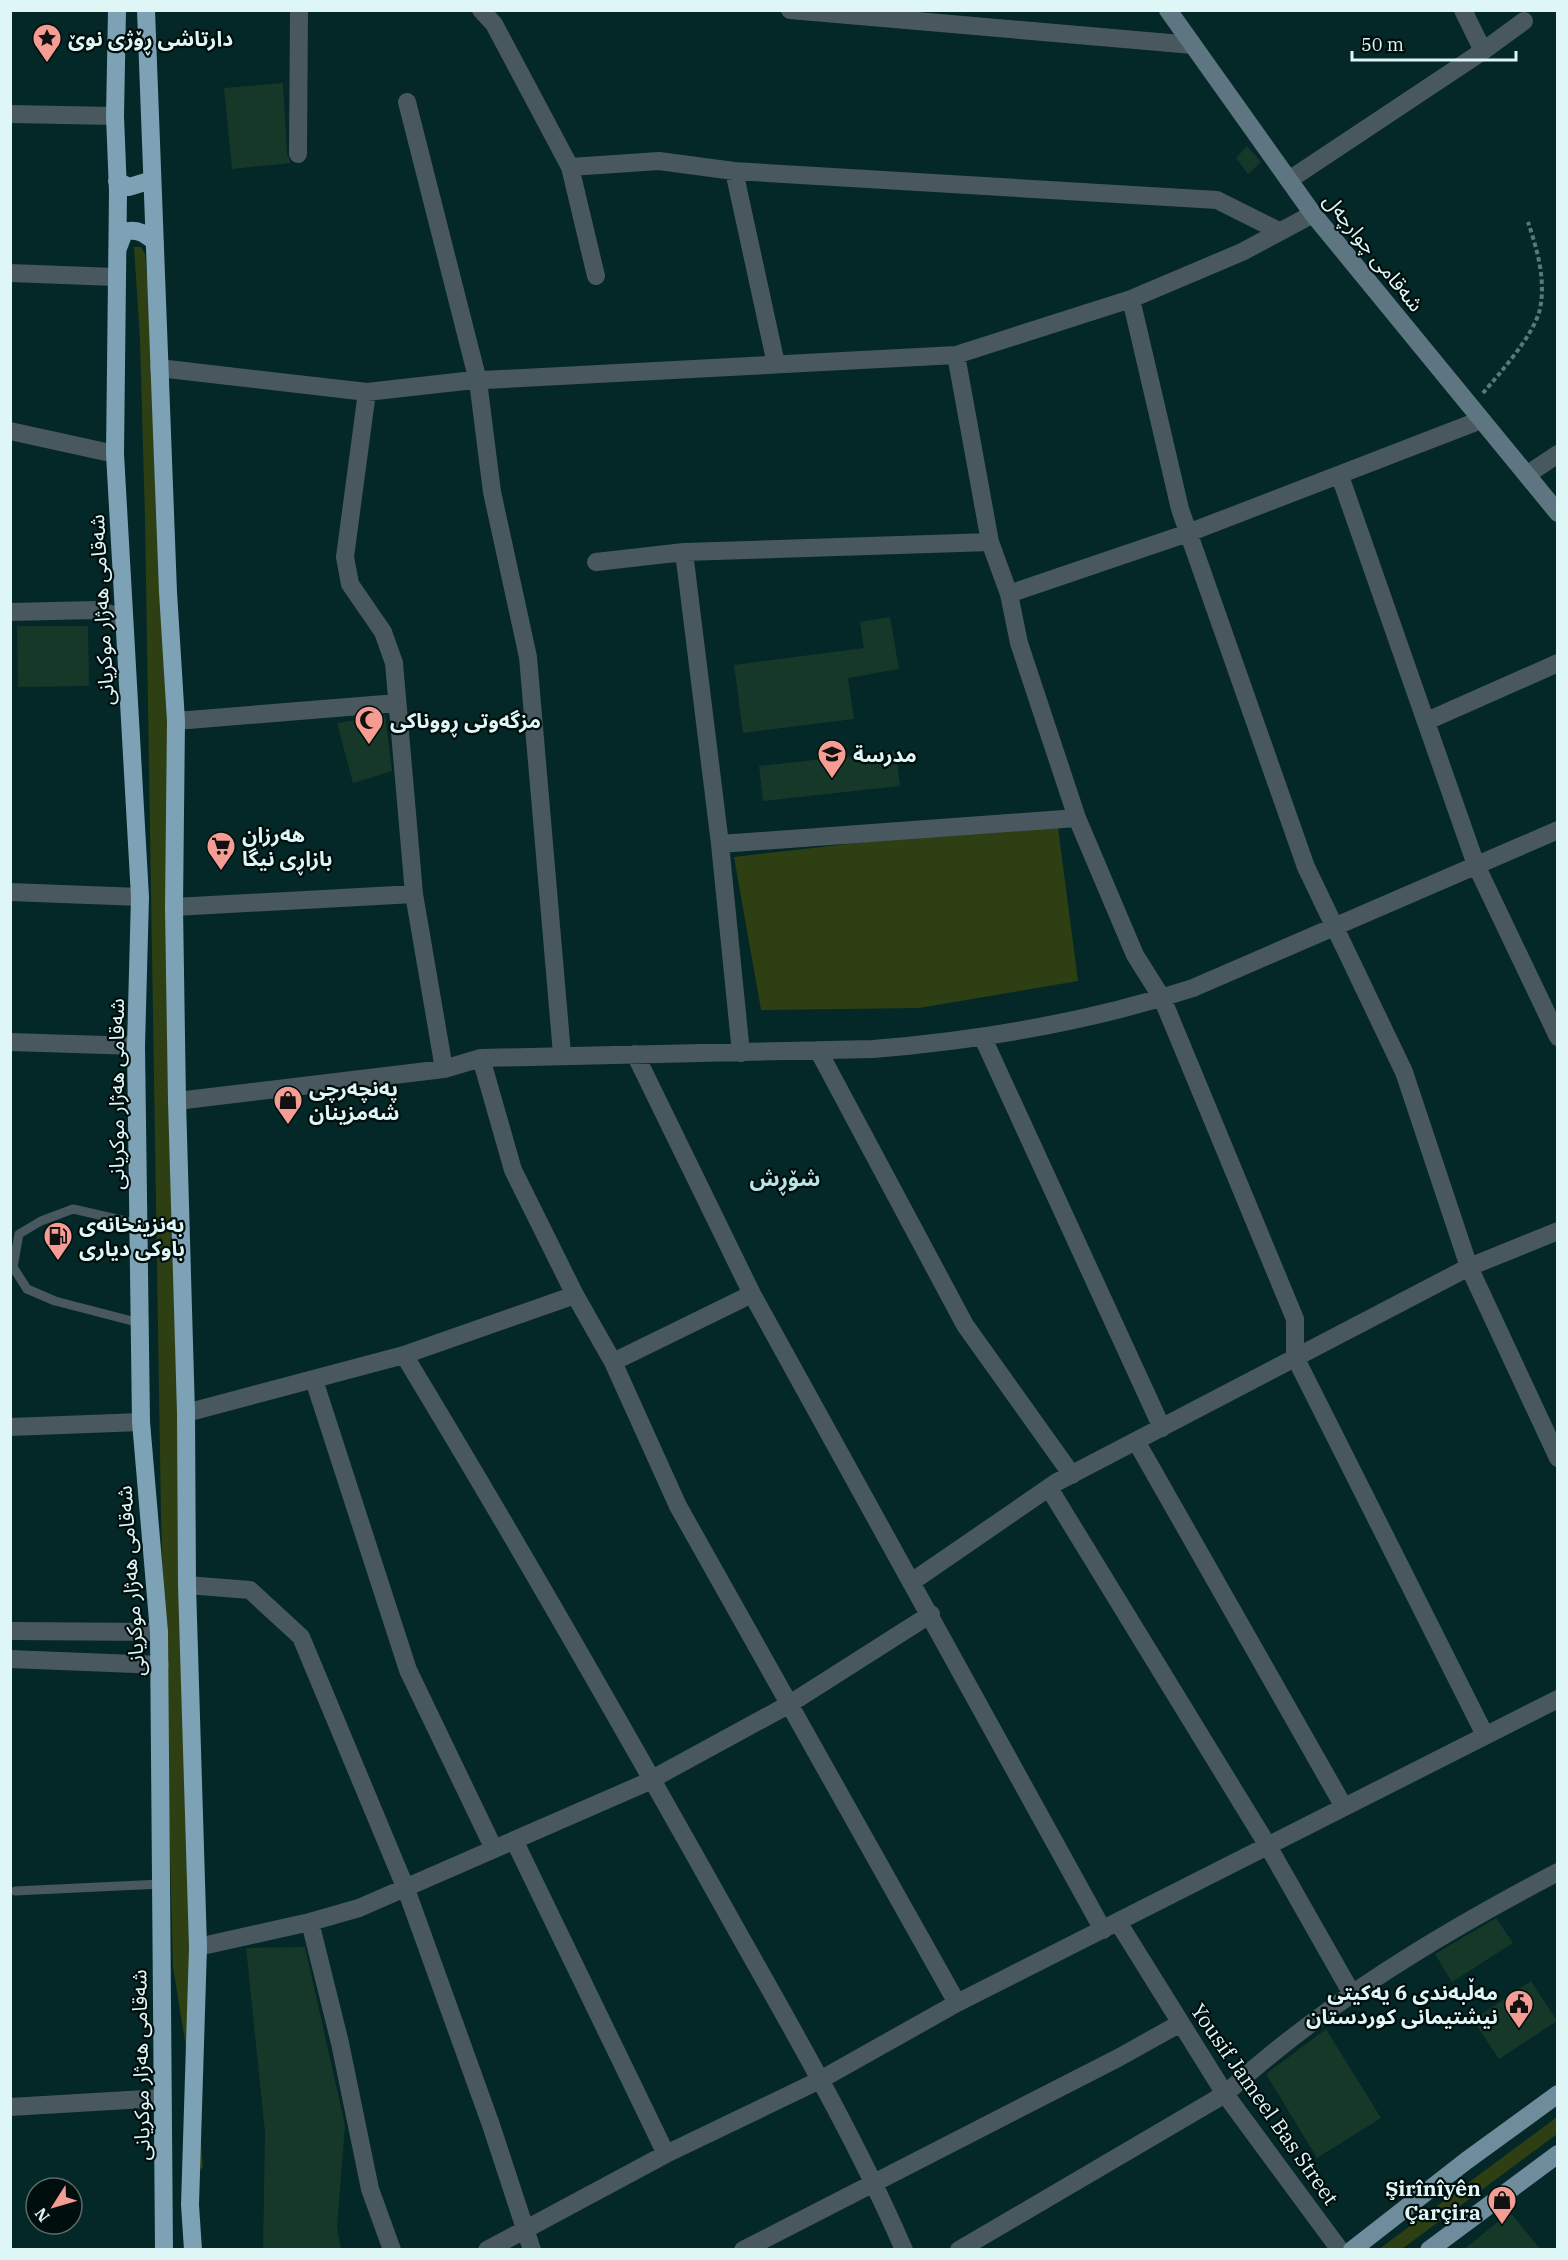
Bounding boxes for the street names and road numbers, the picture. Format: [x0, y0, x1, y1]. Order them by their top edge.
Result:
street label: شەقامی چوارچەل [1317, 187, 1430, 317]
street label: شەقامی ھەژار موکریانی [82, 514, 120, 706]
street label: شەقامی ھەژار موکریانی [102, 998, 130, 1190]
street label: شەقامی ھەژار موکریانی [109, 1485, 151, 1677]
street label: شەقامی ھەژار موکریانی [124, 1969, 156, 2161]
street label: Yousif Jameel Bas Street [1185, 1998, 1345, 2210]

